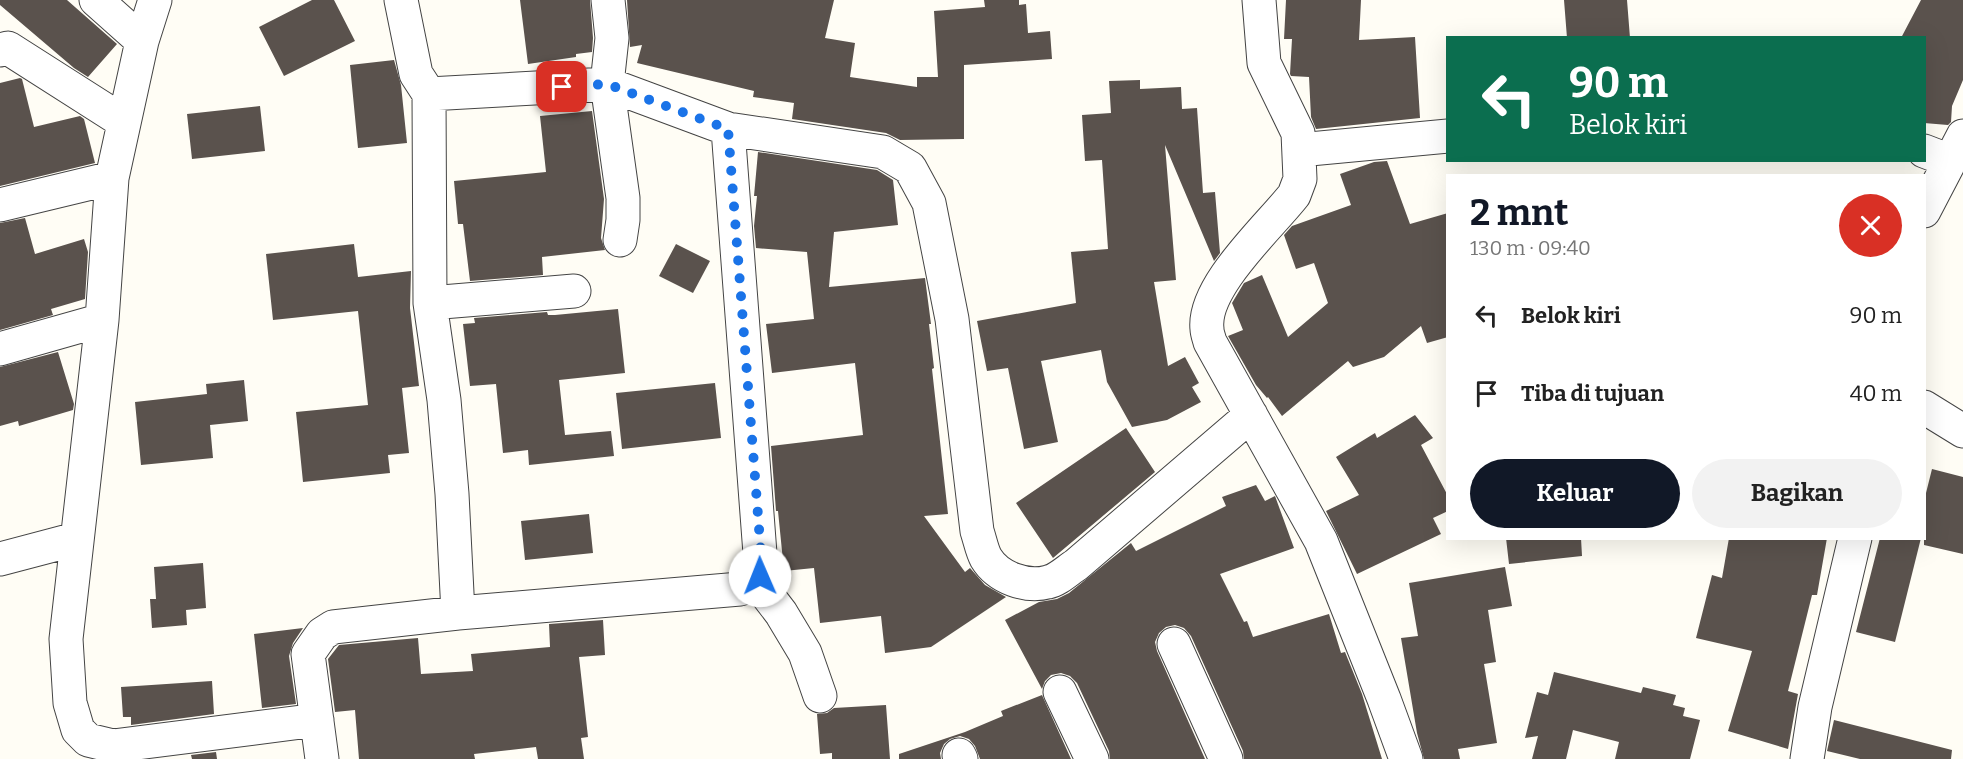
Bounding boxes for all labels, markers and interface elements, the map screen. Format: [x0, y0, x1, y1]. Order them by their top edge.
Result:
text: 90 m [1569, 58, 1668, 108]
icon: left [1470, 60, 1548, 138]
pin [536, 61, 587, 112]
icon: arrive [545, 70, 578, 103]
text: Belok kiri [1569, 109, 1687, 141]
text: 2 mnt [1470, 191, 1569, 235]
button: close [1839, 194, 1902, 257]
text: 130 m · 09:40 [1470, 236, 1591, 260]
icon: left [1470, 299, 1503, 332]
text: Belok kiri [1521, 302, 1621, 329]
text: 90 m [1850, 302, 1902, 329]
icon: arrive [1470, 377, 1503, 410]
text: Tiba di tujuan [1521, 380, 1664, 407]
text: 40 m [1850, 380, 1902, 407]
button: Keluar [1470, 459, 1680, 528]
button: Bagikan [1692, 459, 1902, 528]
position arrow [728, 544, 792, 608]

